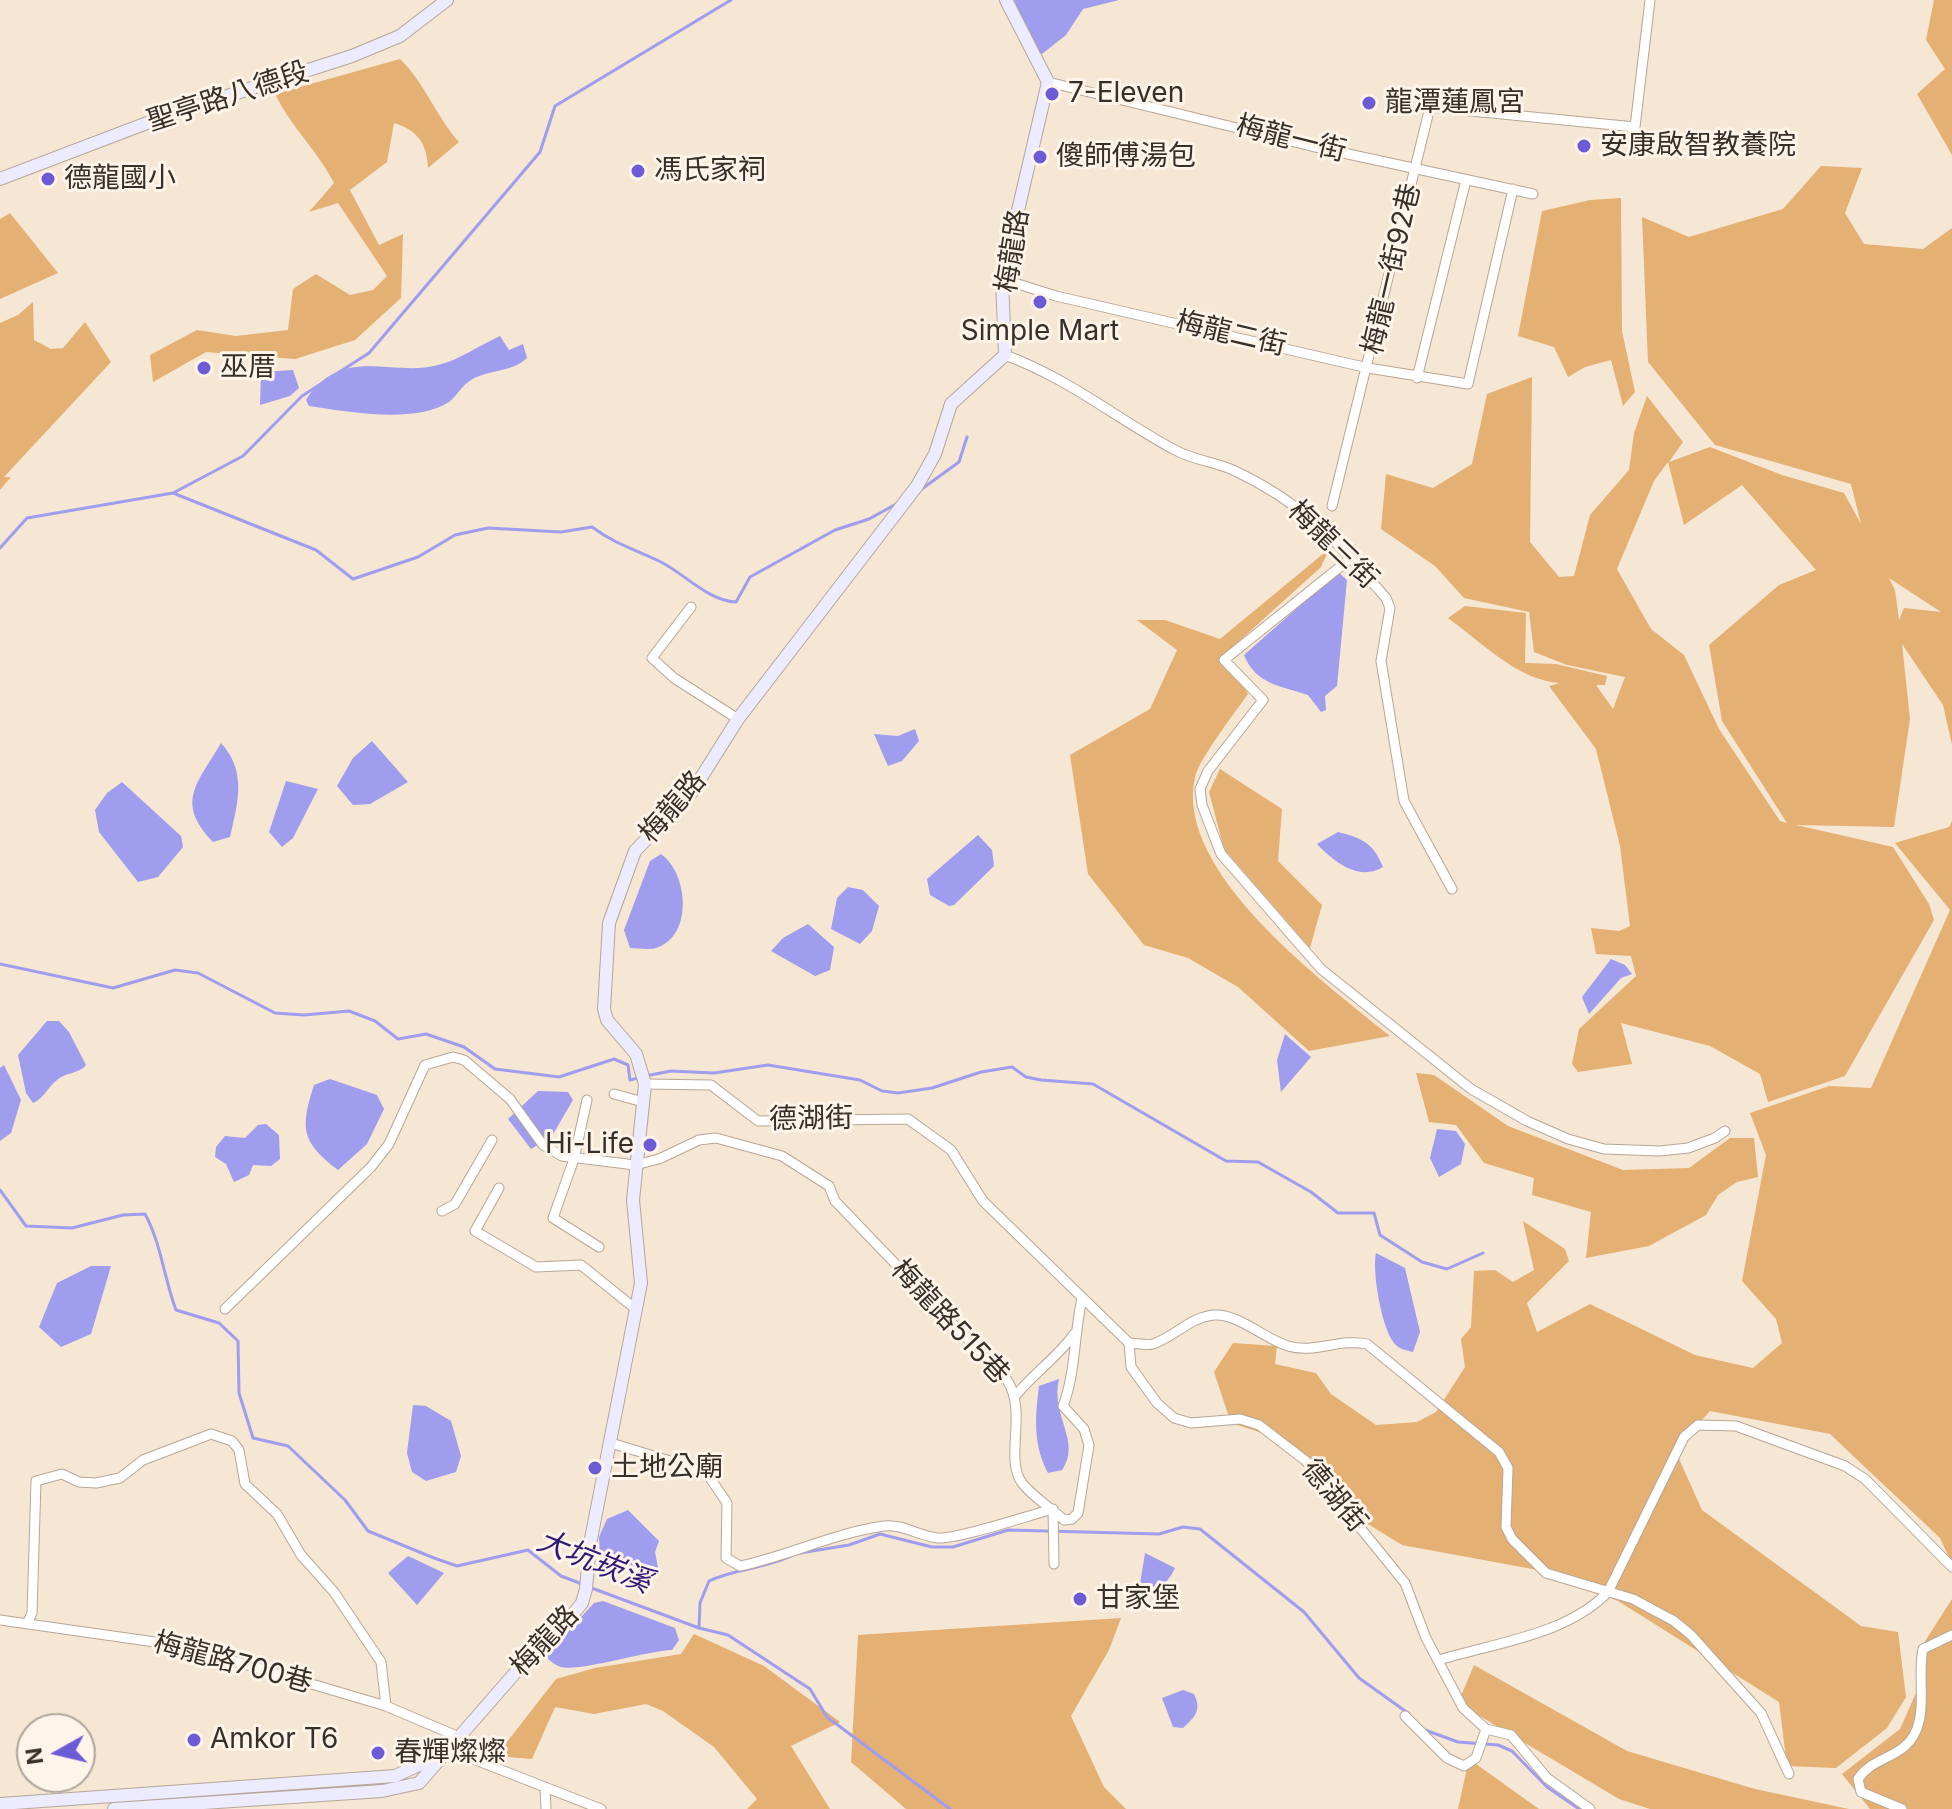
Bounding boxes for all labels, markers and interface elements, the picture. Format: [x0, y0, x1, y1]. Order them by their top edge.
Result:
street label: 聖亭路八德段 [143, 55, 313, 139]
place label: 7-Eleven [1068, 77, 1184, 111]
marker: 7-Eleven [1043, 85, 1061, 103]
place label: 龍潭蓮鳳宮 [1385, 86, 1525, 120]
marker: 龍潭蓮鳳宮 [1360, 94, 1378, 112]
street label: 梅龍一街 [1233, 109, 1349, 169]
place label: 安康啟智教養院 [1600, 129, 1796, 163]
marker: 安康啟智教養院 [1575, 137, 1593, 155]
place label: 傻師傅湯包 [1056, 140, 1196, 174]
marker: 傻師傅湯包 [1031, 148, 1049, 166]
place label: 馮氏家祠 [654, 154, 766, 188]
place label: 德龍國小 [64, 162, 176, 196]
marker: 馮氏家祠 [629, 162, 647, 180]
marker: 德龍國小 [39, 170, 57, 188]
street label: 梅龍一街92巷 [1356, 180, 1428, 358]
street label: 梅龍路 [990, 207, 1036, 295]
marker: Simple Mart [1031, 293, 1049, 311]
street label: 梅龍二街 [1173, 305, 1289, 363]
place label: Simple Mart [961, 315, 1119, 349]
place label: 巫厝 [220, 351, 276, 385]
marker: 巫厝 [195, 359, 213, 377]
street label: 梅龍三街 [1281, 494, 1385, 596]
street label: 梅龍路 [633, 764, 713, 850]
street label: 德湖街 [769, 1101, 853, 1137]
place label: Hi-Life [545, 1128, 634, 1162]
marker: Hi-Life [641, 1136, 659, 1154]
street label: 梅龍路515巷 [884, 1253, 1016, 1391]
place label: 土地公廟 [611, 1451, 723, 1485]
street label: 德湖街 [1294, 1453, 1374, 1539]
marker: 土地公廟 [586, 1459, 604, 1477]
water label: 大坑崁溪 [532, 1523, 656, 1601]
place label: 甘家堡 [1096, 1582, 1180, 1616]
marker: 甘家堡 [1071, 1590, 1089, 1608]
street label: 梅龍路 [504, 1599, 586, 1683]
street label: 梅龍路700巷 [150, 1626, 316, 1700]
north arrow [16, 1713, 96, 1793]
place label: Amkor T6 [210, 1723, 338, 1757]
marker: Amkor T6 [185, 1731, 203, 1749]
place label: 春輝燦燦 [394, 1736, 506, 1770]
marker: 春輝燦燦 [369, 1744, 387, 1762]
text: N [20, 1746, 48, 1766]

